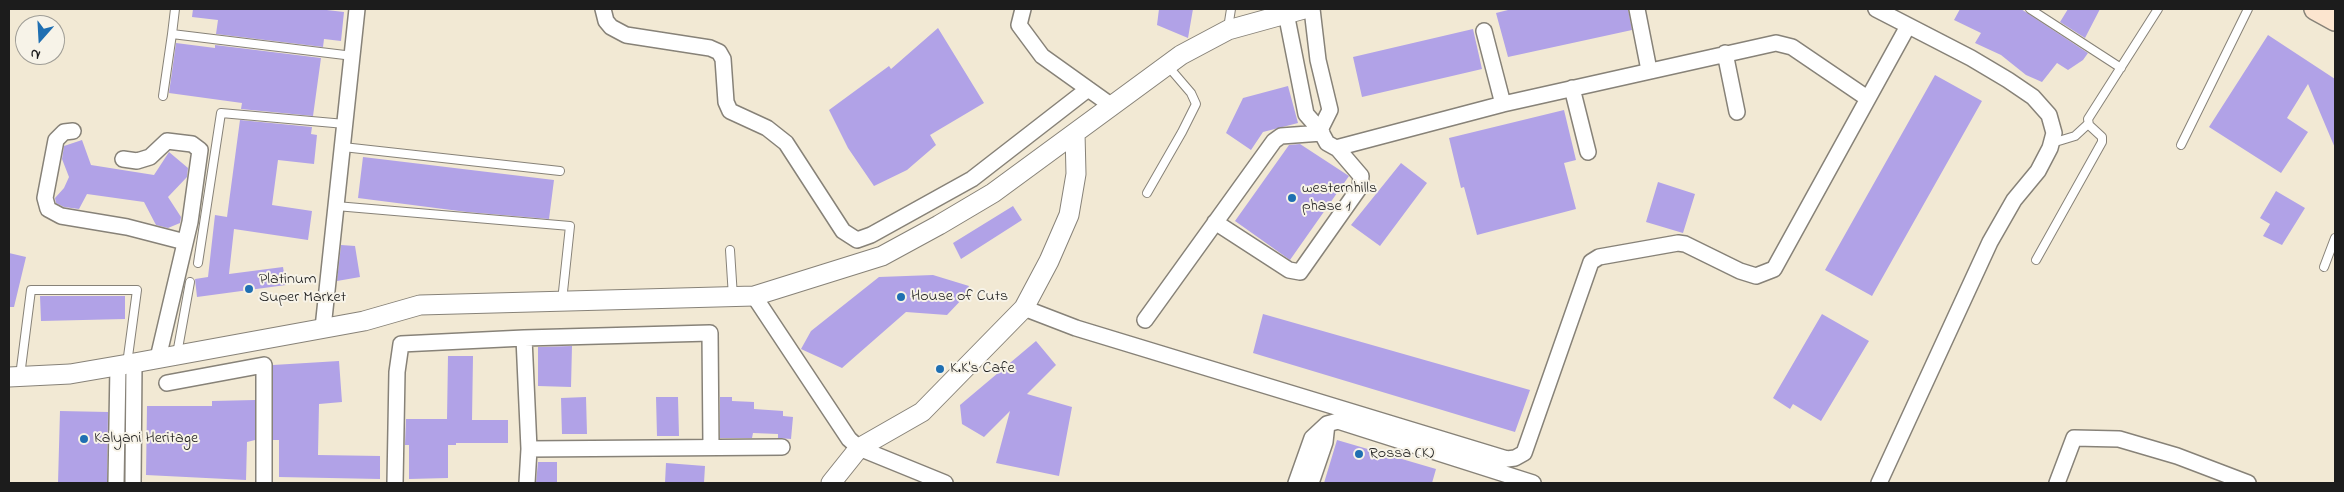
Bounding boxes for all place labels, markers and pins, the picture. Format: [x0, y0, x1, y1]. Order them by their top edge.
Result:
place label: westernhills phase 1 [1302, 179, 1377, 217]
marker: westernhills phase 1 [1286, 192, 1298, 204]
place label: Platinum Super Market [259, 270, 346, 308]
marker: Platinum Super Market [243, 283, 255, 295]
place label: House of Cuts [911, 287, 1008, 307]
marker: House of Cuts [895, 291, 907, 303]
place label: K.K's Cafe [950, 359, 1015, 379]
marker: K.K's Cafe [934, 363, 946, 375]
place label: Kalyani Heritage [94, 429, 198, 449]
marker: Kalyani Heritage [78, 433, 90, 445]
place label: Rossa (K) [1369, 444, 1434, 464]
marker: Rossa (K) [1353, 448, 1365, 460]

